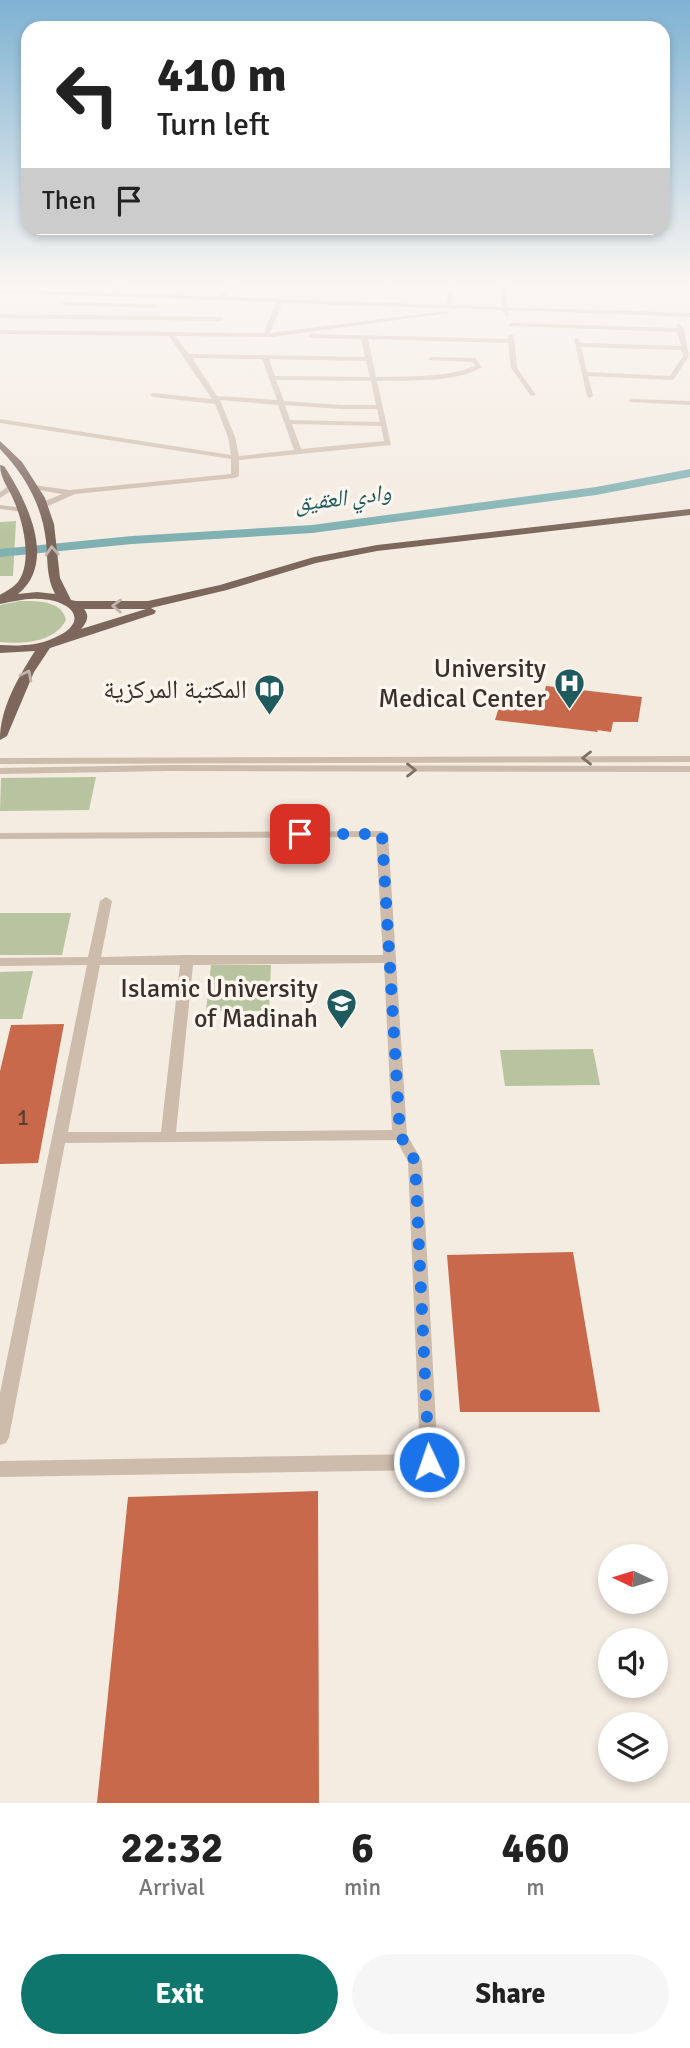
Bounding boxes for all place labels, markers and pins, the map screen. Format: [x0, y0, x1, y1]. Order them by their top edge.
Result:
place label: University Medical Center [378, 653, 546, 715]
hospital icon: University Medical Center [552, 667, 586, 711]
library icon: المكتبة المركزية [253, 673, 287, 717]
place label: المكتبة المركزية [103, 674, 247, 706]
pin [270, 804, 330, 864]
place label: Islamic University of Madinah [120, 973, 318, 1035]
school or university icon: Islamic University of Madinah [324, 987, 358, 1031]

